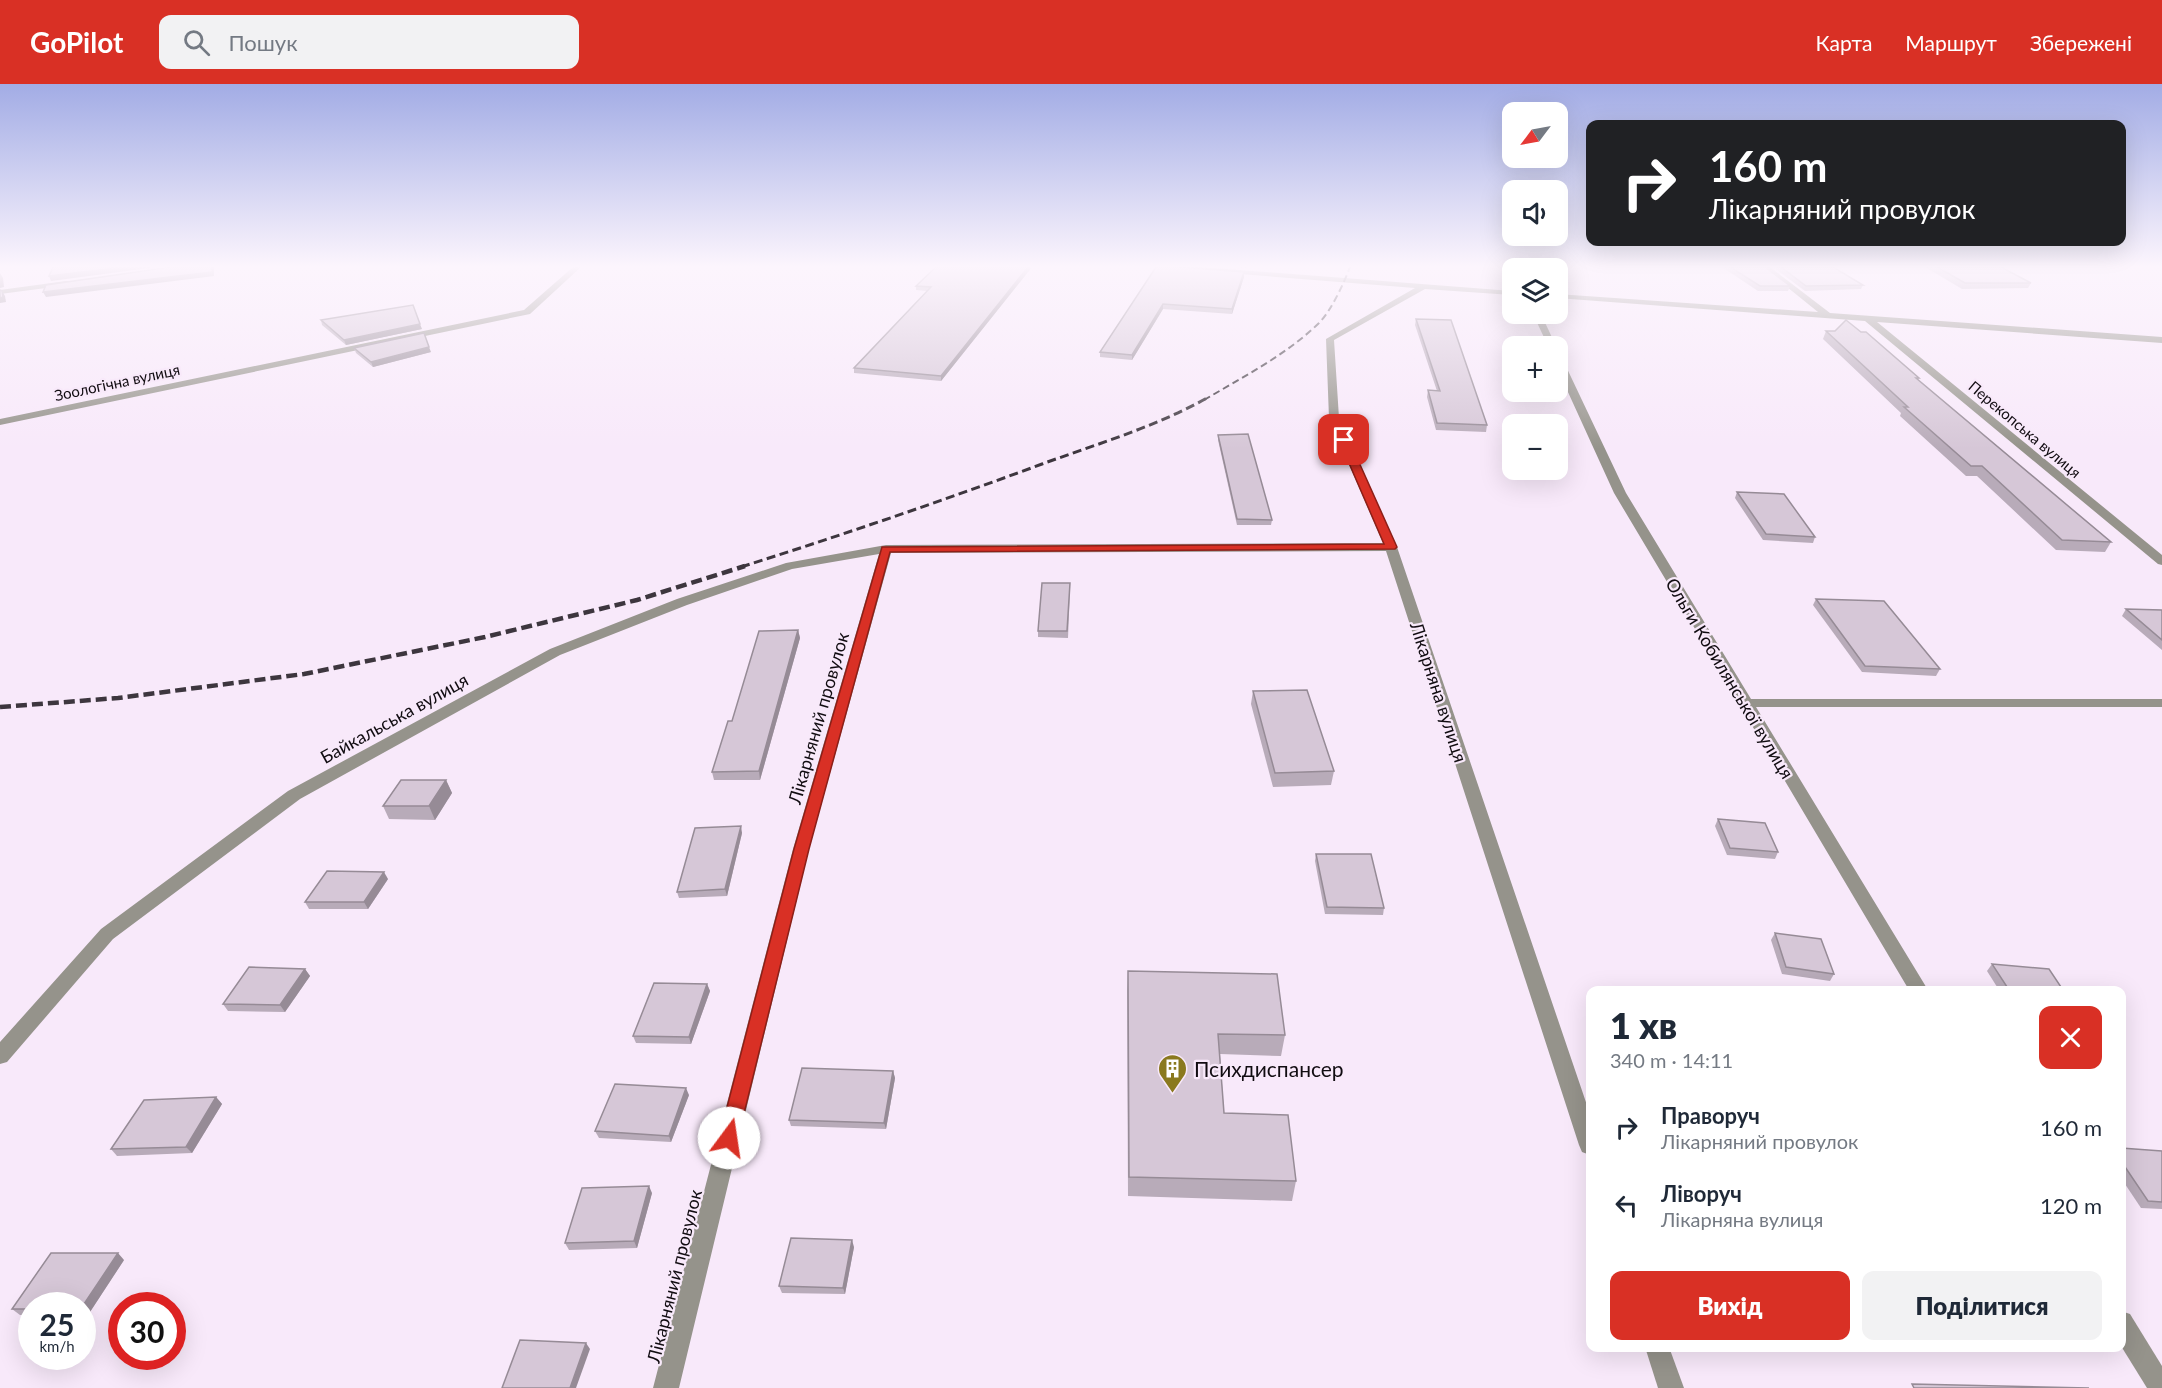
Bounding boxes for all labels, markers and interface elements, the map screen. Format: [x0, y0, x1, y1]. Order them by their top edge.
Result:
search box [159, 15, 579, 69]
text: GoPilot [30, 25, 123, 59]
icon: search [180, 26, 213, 59]
text: Пошук [228, 29, 298, 56]
text: Карта [1816, 30, 1872, 55]
text: Маршрут [1905, 30, 1997, 55]
text: Збережені [2030, 30, 2132, 55]
north arrow [1502, 102, 1568, 168]
map controls [1502, 102, 1568, 480]
text: 160 m [1709, 141, 1827, 191]
icon: right [1610, 144, 1688, 222]
button: sound [1502, 180, 1568, 246]
text: Лікарняний провулок [1709, 192, 1976, 225]
button: layers [1502, 258, 1568, 324]
button: + [1502, 336, 1568, 402]
street label: Зоологічна вулиця [53, 360, 181, 404]
street label: Перекопська вулиця [1965, 377, 2085, 481]
pin [1318, 414, 1369, 465]
button: − [1502, 414, 1568, 480]
icon: arrive [1327, 423, 1360, 456]
street label: Ольги Кобилянської вулиця [1661, 574, 1799, 782]
street label: Лікарняна вулиця [1406, 618, 1472, 765]
street label: Лікарняний провулок [783, 629, 853, 807]
street label: Байкальська вулиця [316, 668, 472, 768]
text: 1 хв [1610, 1003, 1677, 1047]
button: close [2039, 1006, 2102, 1069]
text: 340 m · 14:11 [1610, 1048, 1733, 1072]
building icon: Психдиспансер [1157, 1052, 1189, 1094]
place label: Психдиспансер [1194, 1056, 1344, 1081]
text: Праворуч [1661, 1102, 1760, 1129]
position arrow [697, 1106, 761, 1170]
icon: right [1610, 1111, 1643, 1144]
text: 160 m [2040, 1114, 2102, 1141]
text: Лікарняний провулок [1661, 1129, 1858, 1153]
text: Ліворуч [1661, 1180, 1742, 1207]
street label: Лікарняний провулок [642, 1186, 706, 1366]
icon: left [1610, 1189, 1643, 1222]
text: 120 m [2040, 1192, 2102, 1219]
text: Лікарняна вулиця [1661, 1207, 1823, 1231]
button: Вихід [1610, 1271, 1850, 1340]
button: Поділитися [1862, 1271, 2102, 1340]
speed limit sign: 30 [108, 1292, 186, 1370]
text: 25 [40, 1306, 74, 1342]
text: km/h [39, 1337, 75, 1355]

